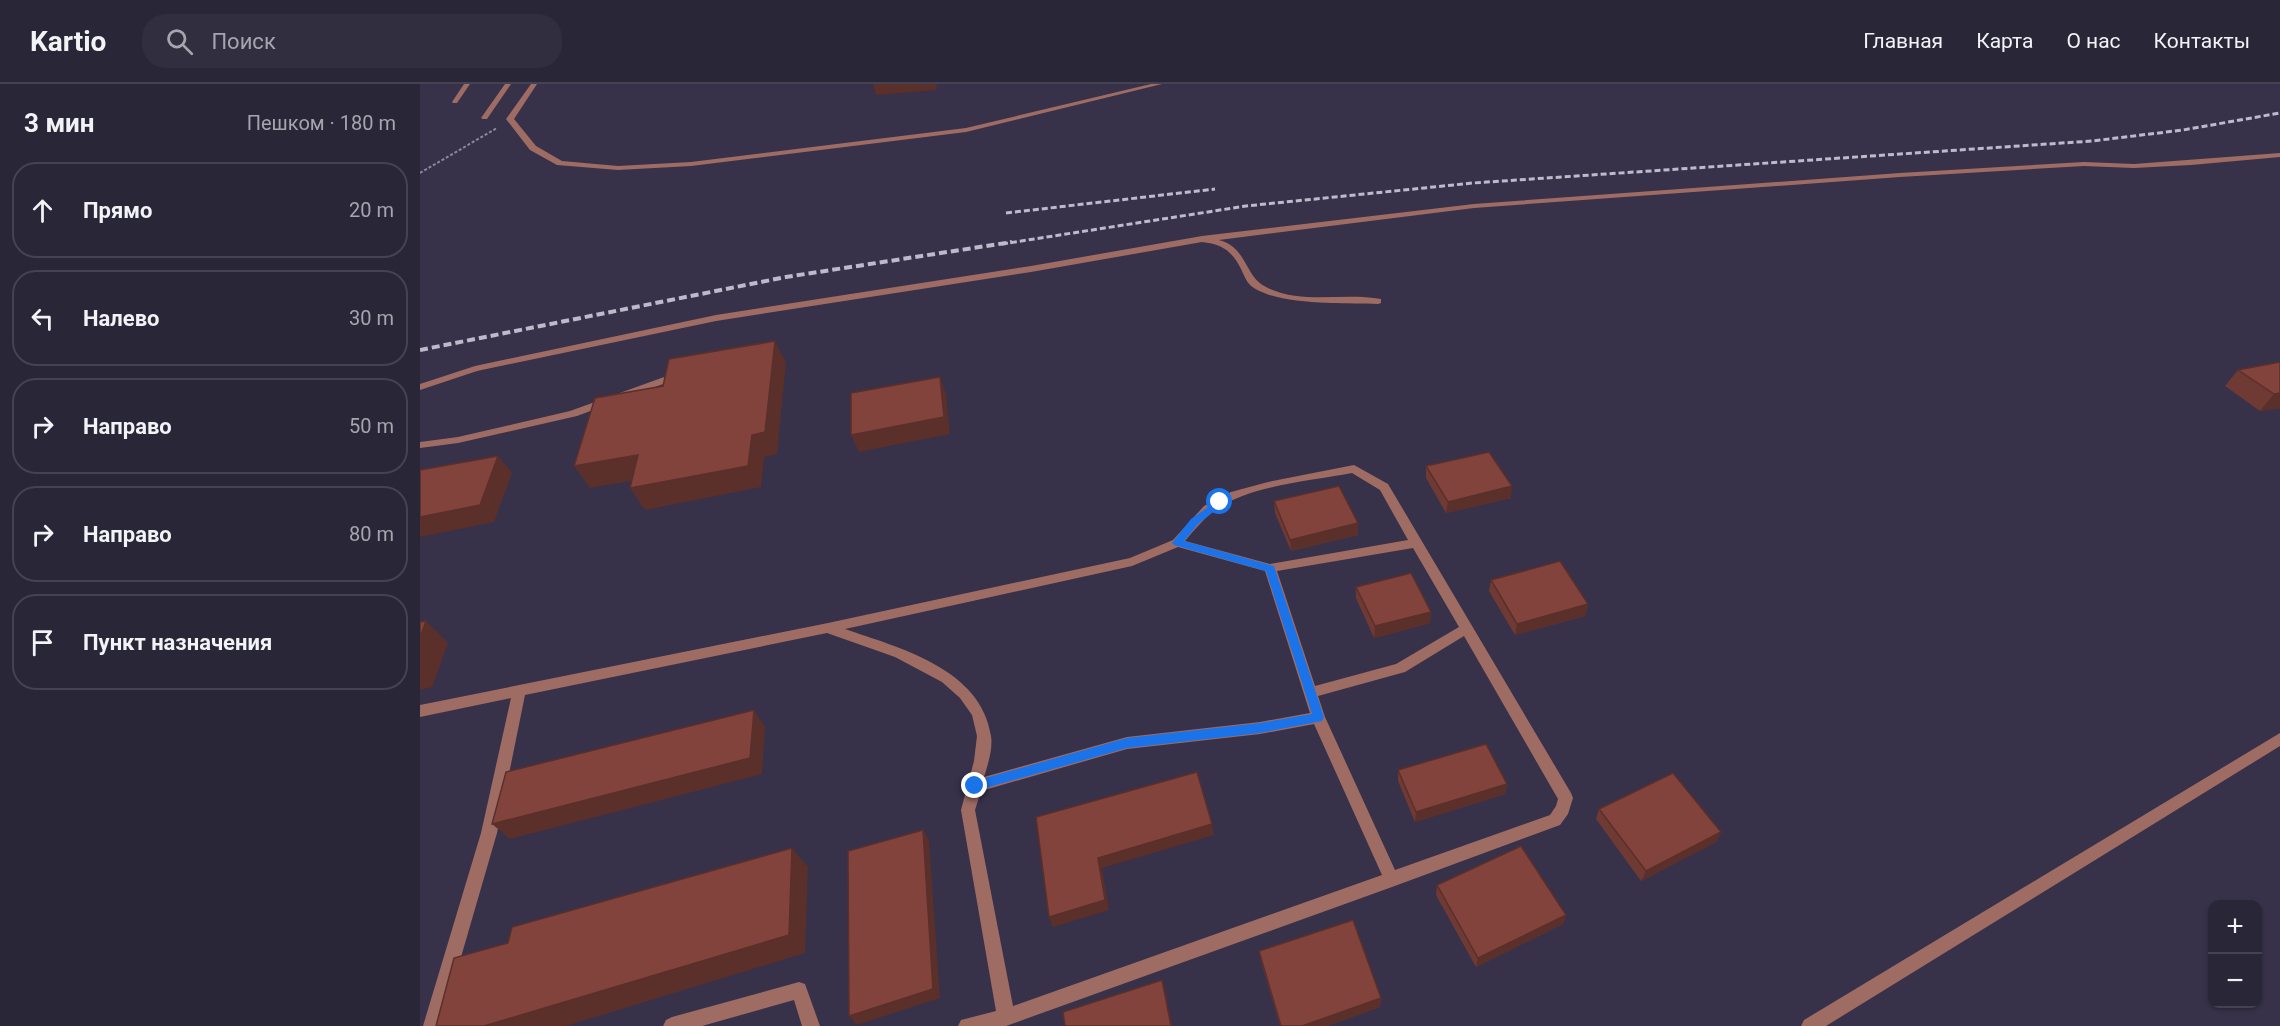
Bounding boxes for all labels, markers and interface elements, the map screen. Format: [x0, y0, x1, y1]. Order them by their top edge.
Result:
search box [142, 14, 562, 68]
text: Kartio [30, 25, 106, 58]
icon: search [163, 25, 196, 58]
text: Поиск [211, 29, 276, 54]
text: Главная [1863, 29, 1943, 53]
text: Карта [1976, 29, 2033, 53]
text: О нас [2066, 29, 2121, 53]
text: Контакты [2154, 29, 2250, 53]
text: 3 мин [24, 108, 95, 138]
text: Пешком · 180 m [247, 111, 396, 135]
icon: ahead [26, 194, 59, 227]
text: Прямо [83, 198, 152, 223]
text: 20 m [349, 198, 394, 222]
icon: left [26, 302, 59, 335]
text: Налево [83, 306, 160, 331]
text: 30 m [349, 306, 394, 330]
icon: right [26, 410, 59, 443]
text: Направо [83, 414, 172, 439]
text: 50 m [349, 414, 394, 438]
route start [1206, 488, 1232, 514]
icon: right [26, 518, 59, 551]
text: Направо [83, 522, 172, 547]
text: 80 m [349, 522, 394, 546]
icon: arrive [26, 626, 59, 659]
text: Пункт назначения [83, 630, 272, 655]
route end [961, 772, 987, 798]
map controls [2208, 900, 2262, 1008]
button: + [2208, 900, 2262, 954]
button: − [2208, 954, 2262, 1008]

